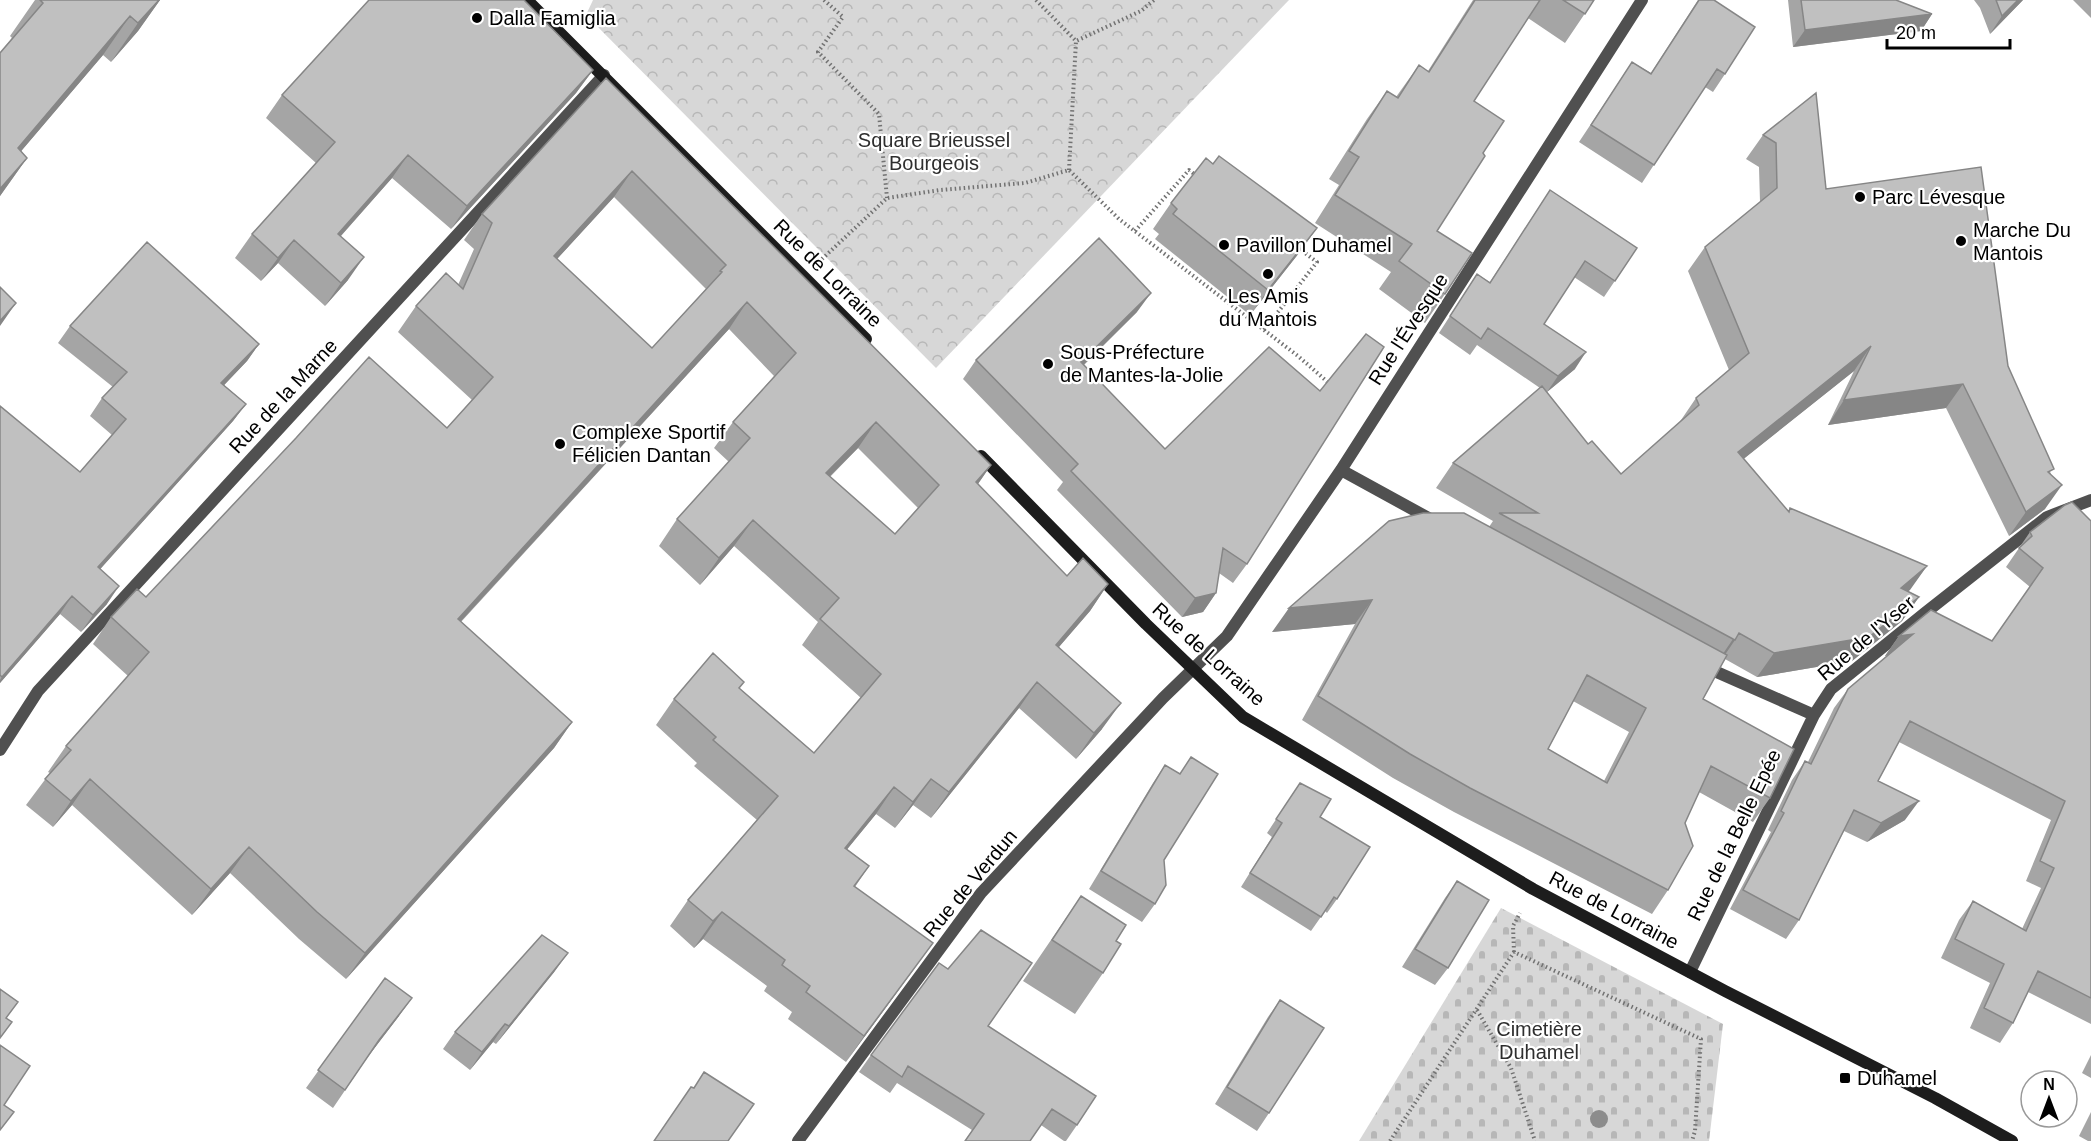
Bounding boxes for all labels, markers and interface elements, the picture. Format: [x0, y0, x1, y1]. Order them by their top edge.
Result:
place label: Dalla Famiglia [489, 7, 617, 29]
marker: Dalla Famiglia [470, 11, 484, 25]
scale bar [1887, 12, 2010, 50]
text: 20 m [1896, 23, 1936, 43]
park label: Square Brieussel Bourgeois [858, 129, 1010, 174]
place label: Parc Lévesque [1872, 186, 2005, 208]
marker: Parc Lévesque [1853, 190, 1867, 204]
street label: Rue de Lorraine [770, 215, 886, 331]
place label: Marche Du Mantois [1973, 219, 2071, 264]
place label: Pavillon Duhamel [1236, 234, 1392, 256]
marker: Marche Du Mantois [1954, 234, 1968, 248]
marker: Pavillon Duhamel [1217, 238, 1231, 252]
marker: Les Amis du Mantois [1261, 267, 1275, 281]
street label: Rue l'Évesque [1364, 269, 1452, 389]
place label: Les Amis du Mantois [1219, 285, 1317, 330]
street label: Rue de la Marne [225, 334, 341, 458]
place label: Sous-Préfecture de Mantes-la-Jolie [1060, 341, 1223, 386]
marker: Sous-Préfecture de Mantes-la-Jolie [1041, 357, 1055, 371]
place label: Complexe Sportif Félicien Dantan [572, 421, 726, 466]
marker: Complexe Sportif Félicien Dantan [553, 437, 567, 451]
street label: Rue de l'Yser [1813, 591, 1919, 685]
street label: Rue de Lorraine [1148, 598, 1270, 710]
street label: Rue de la Belle Epée [1683, 746, 1785, 924]
street label: Rue de Verdun [919, 825, 1021, 941]
street label: Rue de Lorraine [1546, 867, 1682, 953]
park label: Cimetière Duhamel [1496, 1018, 1582, 1063]
place label: Duhamel [1857, 1067, 1937, 1089]
north arrow [2019, 1069, 2079, 1129]
marker: Duhamel [1838, 1071, 1852, 1085]
text: N [2043, 1076, 2055, 1093]

